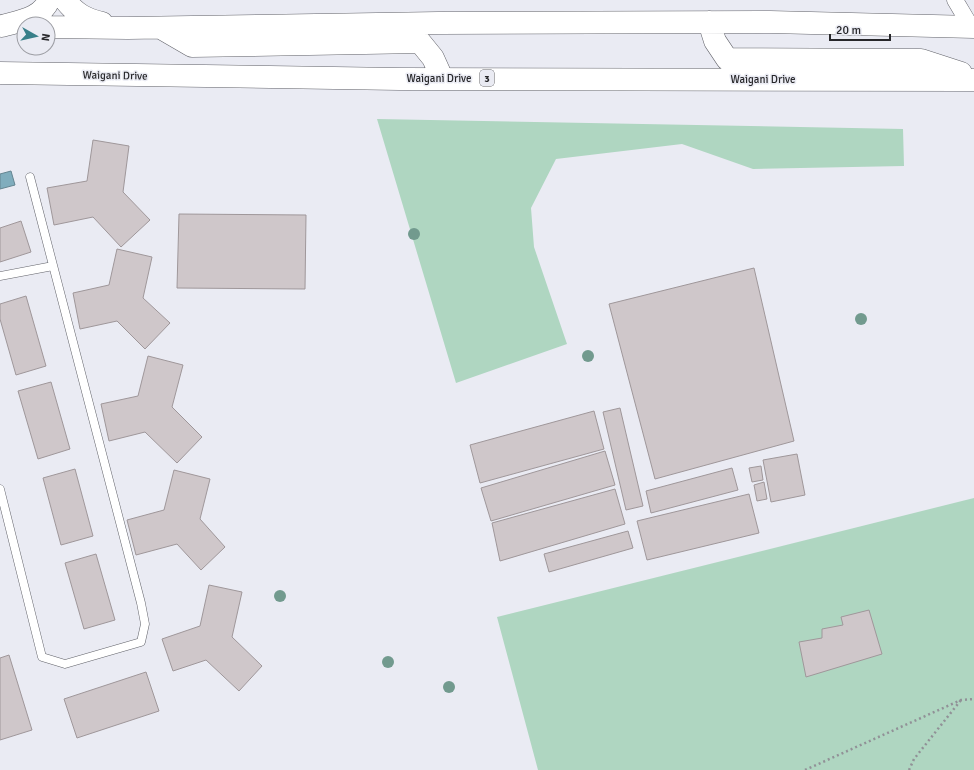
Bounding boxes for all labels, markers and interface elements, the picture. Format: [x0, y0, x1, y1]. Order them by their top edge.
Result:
north arrow [16, 16, 56, 56]
scale bar [830, 16, 890, 42]
text: 20 m [836, 23, 861, 38]
text: N [38, 33, 52, 42]
street label: Waigani Drive [82, 68, 148, 83]
road number: 3 [480, 70, 494, 86]
street label: Waigani Drive [407, 72, 471, 85]
street label: Waigani Drive [731, 73, 795, 86]

